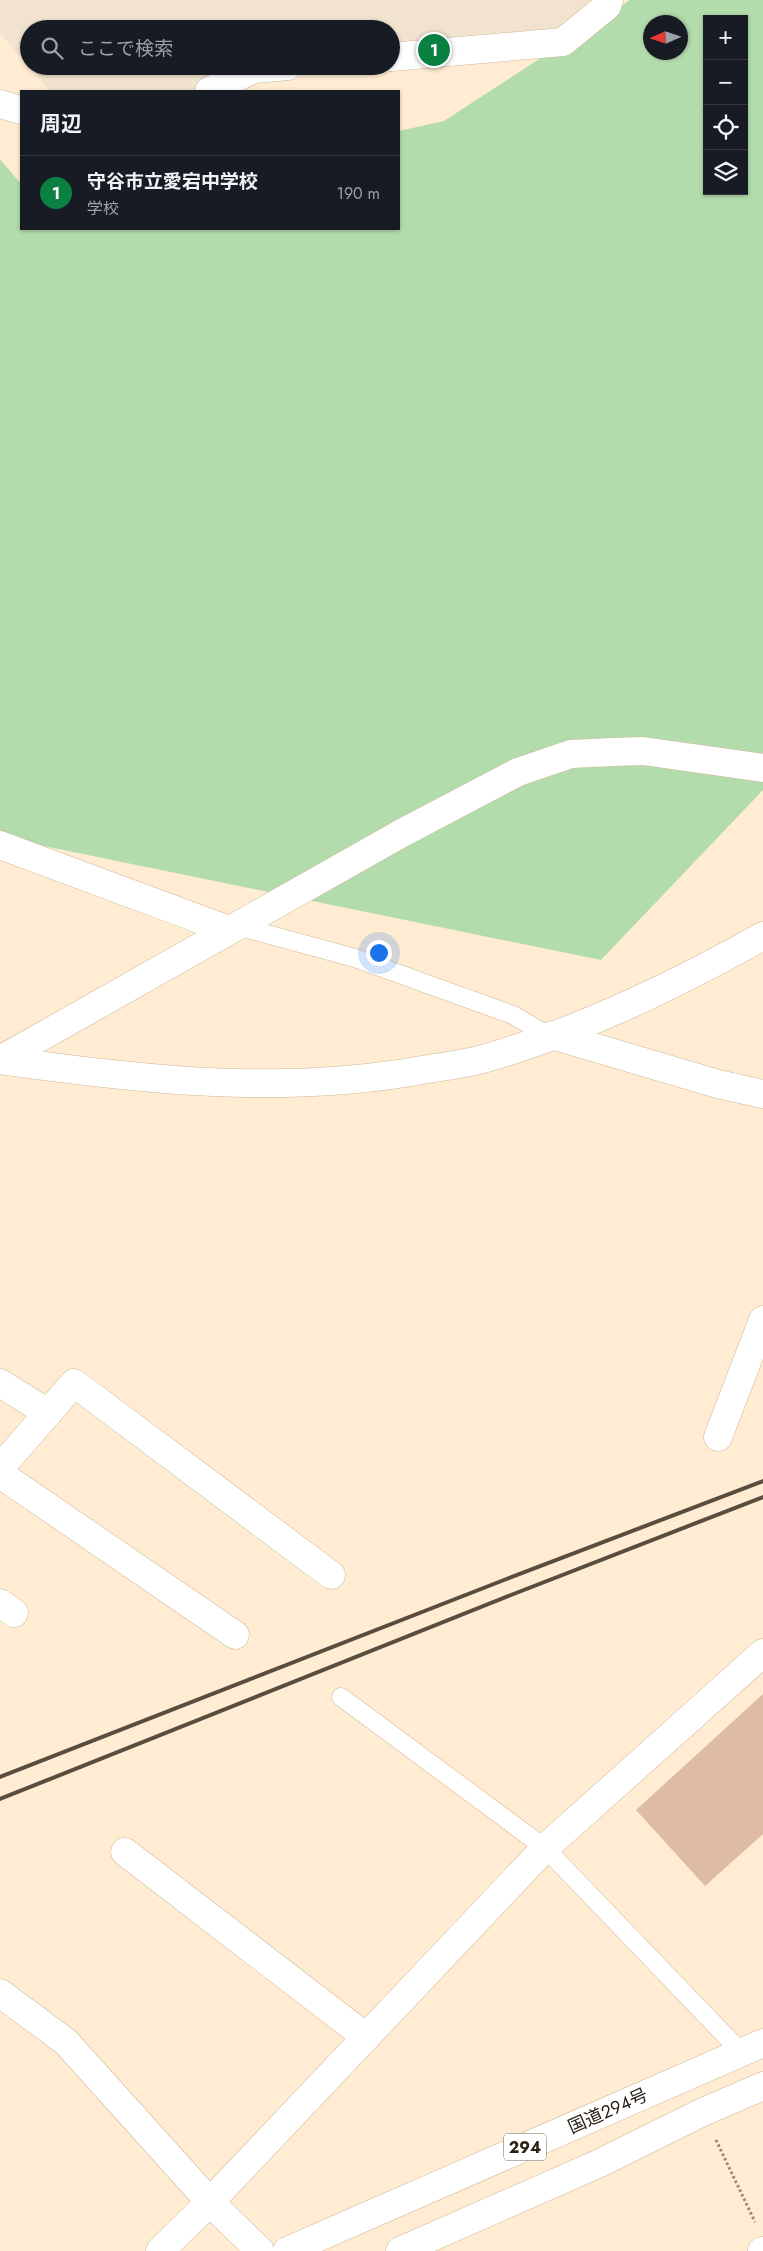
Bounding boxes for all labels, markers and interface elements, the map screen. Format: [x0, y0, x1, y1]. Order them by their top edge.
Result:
north arrow [643, 15, 688, 60]
map controls [703, 15, 748, 195]
button: + [703, 15, 748, 60]
search box [20, 20, 400, 75]
pin: 1 [418, 31, 450, 69]
icon: search [38, 34, 66, 62]
text: ここで検索 [78, 35, 173, 62]
button: − [703, 60, 748, 105]
button: locate [703, 105, 748, 150]
text: 周辺 [40, 109, 82, 139]
button: layers [703, 150, 748, 195]
text: 守谷市立愛宕中学校 [87, 168, 258, 195]
text: 1 [52, 182, 60, 205]
text: 190 m [337, 182, 380, 205]
text: 学校 [87, 197, 119, 220]
your location [366, 940, 392, 966]
street label: 国道294号 [564, 2082, 652, 2140]
road number: 294 [504, 2134, 546, 2160]

